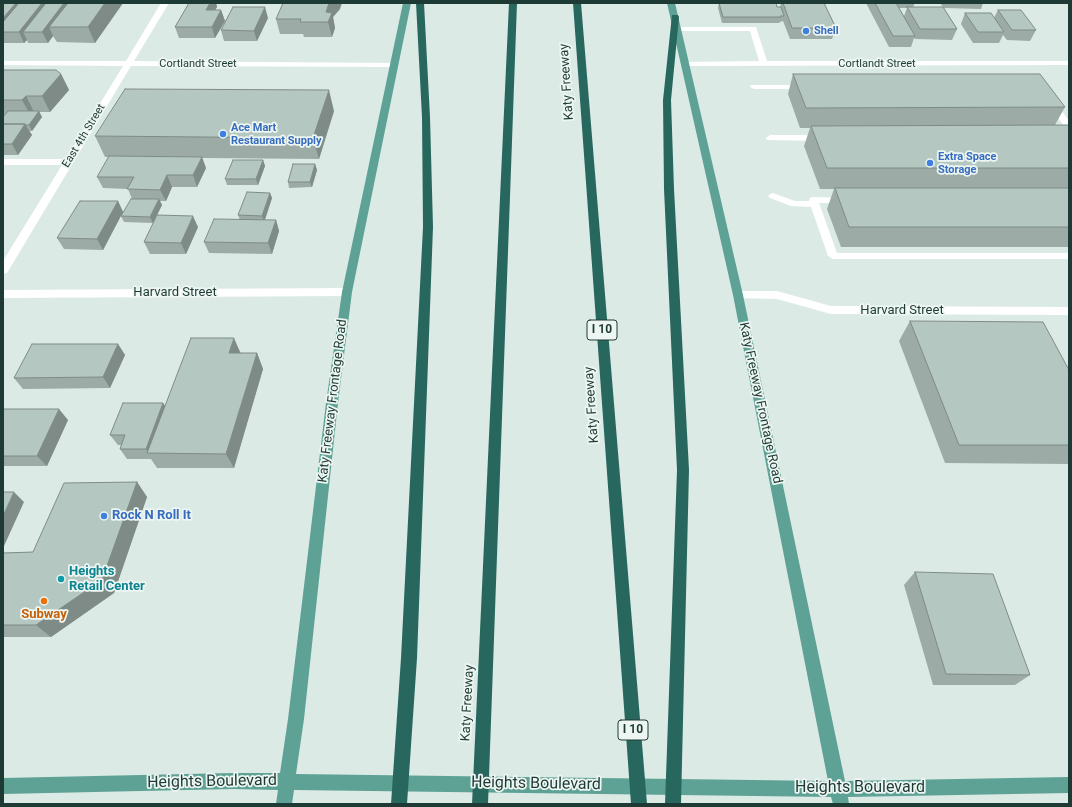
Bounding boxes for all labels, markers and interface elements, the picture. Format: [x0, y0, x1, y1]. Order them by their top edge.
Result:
place label: Shell [814, 24, 839, 38]
marker: Shell [801, 26, 811, 36]
street label: Katy Freeway [557, 43, 577, 121]
street label: Cortlandt Street [159, 57, 237, 71]
street label: Cortlandt Street [838, 57, 916, 71]
street label: East 4th Street [60, 102, 108, 170]
place label: Ace Mart Restaurant Supply [231, 121, 322, 147]
marker: Ace Mart Restaurant Supply [218, 129, 228, 139]
place label: Extra Space Storage [938, 150, 996, 176]
marker: Extra Space Storage [925, 158, 935, 168]
street label: Harvard Street [133, 285, 217, 301]
street label: Harvard Street [860, 303, 944, 319]
street label: Katy Freeway Frontage Road [315, 318, 351, 484]
road number: I 10 [587, 320, 617, 340]
street label: Katy Freeway Frontage Road [735, 321, 785, 485]
street label: Katy Freeway [582, 366, 602, 444]
place label: Rock N Roll It [112, 508, 191, 524]
marker: Rock N Roll It [99, 511, 109, 521]
place label: Heights Retail Center [69, 564, 145, 595]
marker: Heights Retail Center [56, 574, 66, 584]
marker: Subway [39, 596, 49, 606]
place label: Subway [21, 607, 67, 623]
street label: Katy Freeway [458, 664, 478, 742]
road number: I 10 [618, 720, 648, 740]
street label: Heights Boulevard [147, 771, 277, 793]
street label: Heights Boulevard [471, 773, 601, 795]
street label: Heights Boulevard [795, 778, 925, 798]

